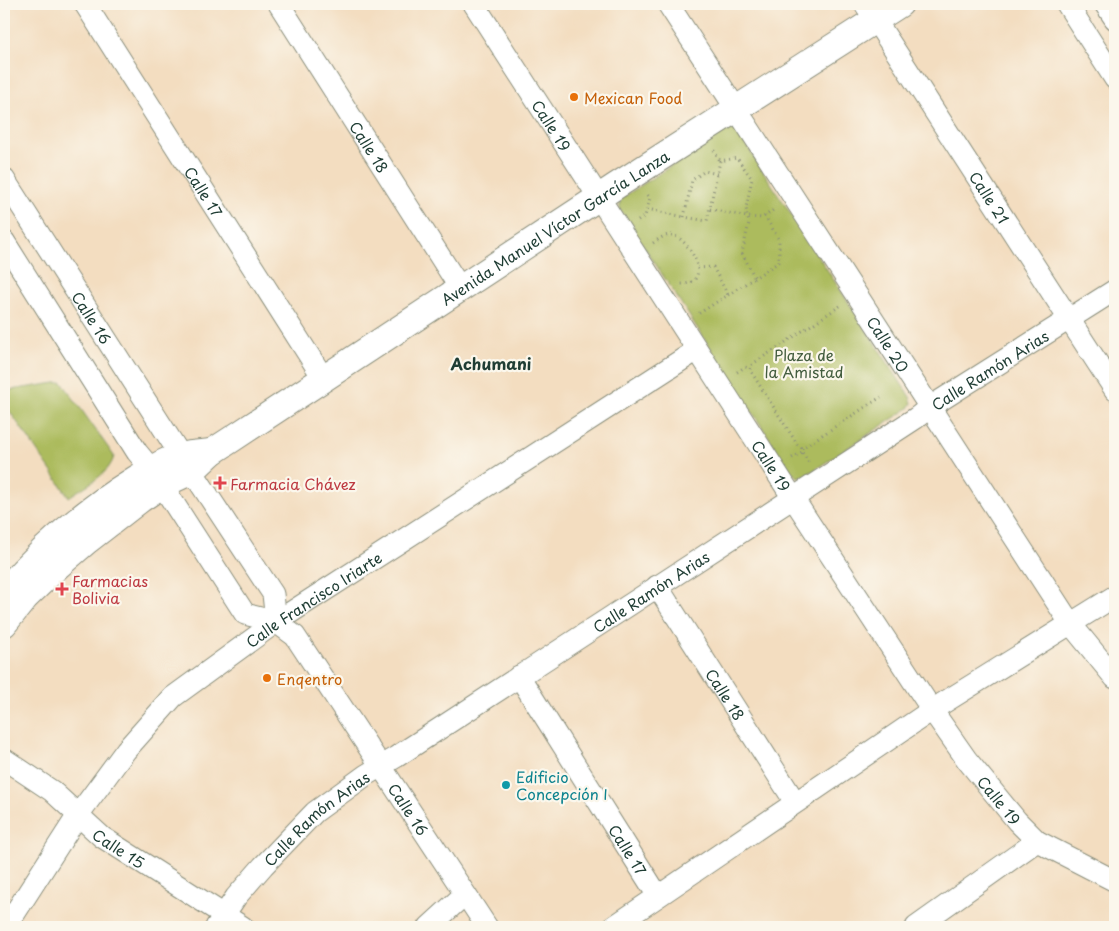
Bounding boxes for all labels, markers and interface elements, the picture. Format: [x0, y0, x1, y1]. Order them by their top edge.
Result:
place label: Mexican Food [584, 86, 682, 109]
marker: Mexican Food [568, 91, 580, 103]
street label: Calle 19 [527, 95, 577, 155]
street label: Calle 18 [345, 116, 395, 177]
street label: Avenida Manuel Víctor García Lanza [436, 143, 674, 310]
street label: Calle 17 [180, 161, 229, 221]
street label: Calle 21 [964, 166, 1016, 228]
street label: Calle 16 [67, 286, 118, 348]
street label: Calle 20 [862, 311, 915, 376]
street label: Calle Ramón Arias [926, 324, 1053, 415]
park label: Plaza de la Amistad [765, 343, 843, 383]
district label: Achumani [450, 351, 532, 375]
street label: Calle 19 [747, 435, 797, 496]
place label: Farmacia Chávez [230, 472, 356, 495]
marker: Farmacia Chávez [214, 477, 226, 489]
street label: Calle Ramón Arias [588, 544, 713, 638]
street label: Calle Francisco Iriarte [240, 545, 386, 652]
place label: Farmacias Bolivia [72, 569, 148, 609]
marker: Farmacias Bolivia [56, 583, 68, 595]
street label: Calle 18 [701, 663, 751, 724]
place label: Enqentro [277, 667, 342, 690]
marker: Enqentro [261, 672, 273, 684]
street label: Calle Ramón Arias [258, 765, 374, 871]
place label: Edificio Concepción I [516, 765, 608, 805]
street label: Calle 19 [973, 770, 1027, 829]
street label: Calle 16 [383, 778, 435, 840]
marker: Edificio Concepción I [500, 779, 512, 791]
street label: Calle 17 [604, 819, 653, 879]
street label: Calle 15 [88, 823, 150, 873]

